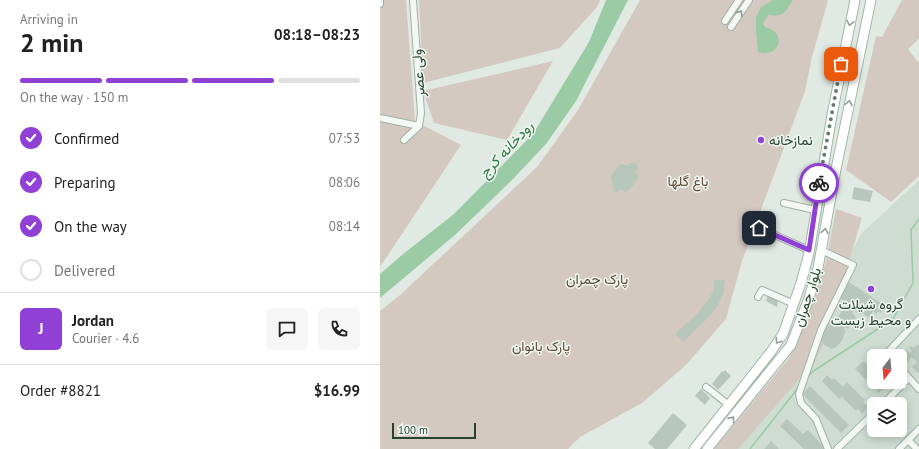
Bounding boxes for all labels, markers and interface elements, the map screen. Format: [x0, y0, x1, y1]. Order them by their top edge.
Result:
one-way arrow [735, 10, 743, 17]
text: Arriving in [20, 11, 78, 28]
one-way arrow [846, 19, 855, 26]
text: 08:18–08:23 [274, 25, 360, 44]
text: 2 min [20, 26, 83, 59]
pin [824, 47, 858, 81]
street label: ولی عصر [407, 49, 429, 98]
icon: bag [830, 53, 852, 75]
text: On the way · 150 m [20, 89, 128, 106]
one-way arrow [845, 100, 853, 106]
water label: رودخانه کرج [475, 116, 539, 183]
icon: check [20, 127, 42, 149]
text: Confirmed [54, 129, 119, 148]
text: 07:53 [329, 130, 360, 147]
place label: نمازخانه [769, 131, 813, 149]
marker: نمازخانه [756, 135, 766, 145]
courier [799, 163, 839, 203]
icon: check [20, 171, 42, 193]
park label: باغ گلها [668, 172, 708, 192]
icon: bike [808, 172, 830, 194]
text: Preparing [54, 173, 116, 192]
text: 08:06 [329, 174, 360, 191]
pin [742, 211, 776, 245]
icon: check [20, 215, 42, 237]
text: On the way [54, 217, 127, 236]
icon: home [748, 217, 770, 239]
text: 08:14 [329, 218, 360, 235]
one-way arrow [820, 228, 828, 234]
text: Delivered [54, 261, 115, 280]
street label: بلوار چمران [789, 265, 826, 329]
park label: پارک چمران [566, 270, 628, 289]
marker: گروه شیلات و محیط زیست [866, 284, 876, 294]
place label: گروه شیلات و محیط زیست [831, 295, 911, 329]
button: chat [266, 308, 308, 350]
button: phone [318, 308, 360, 350]
text: Jordan [72, 311, 114, 330]
text: J [38, 319, 44, 338]
text: Courier · 4.6 [72, 330, 139, 347]
park label: پارک بانوان [512, 337, 570, 356]
one-way arrow [776, 337, 783, 344]
north arrow [867, 349, 907, 389]
map controls [867, 349, 907, 437]
text: Order #8821 [20, 381, 101, 400]
text: $16.99 [314, 381, 360, 400]
button: layers [867, 397, 907, 437]
one-way arrow [727, 416, 734, 424]
scale bar [392, 421, 476, 440]
text: 100 m [398, 423, 428, 437]

